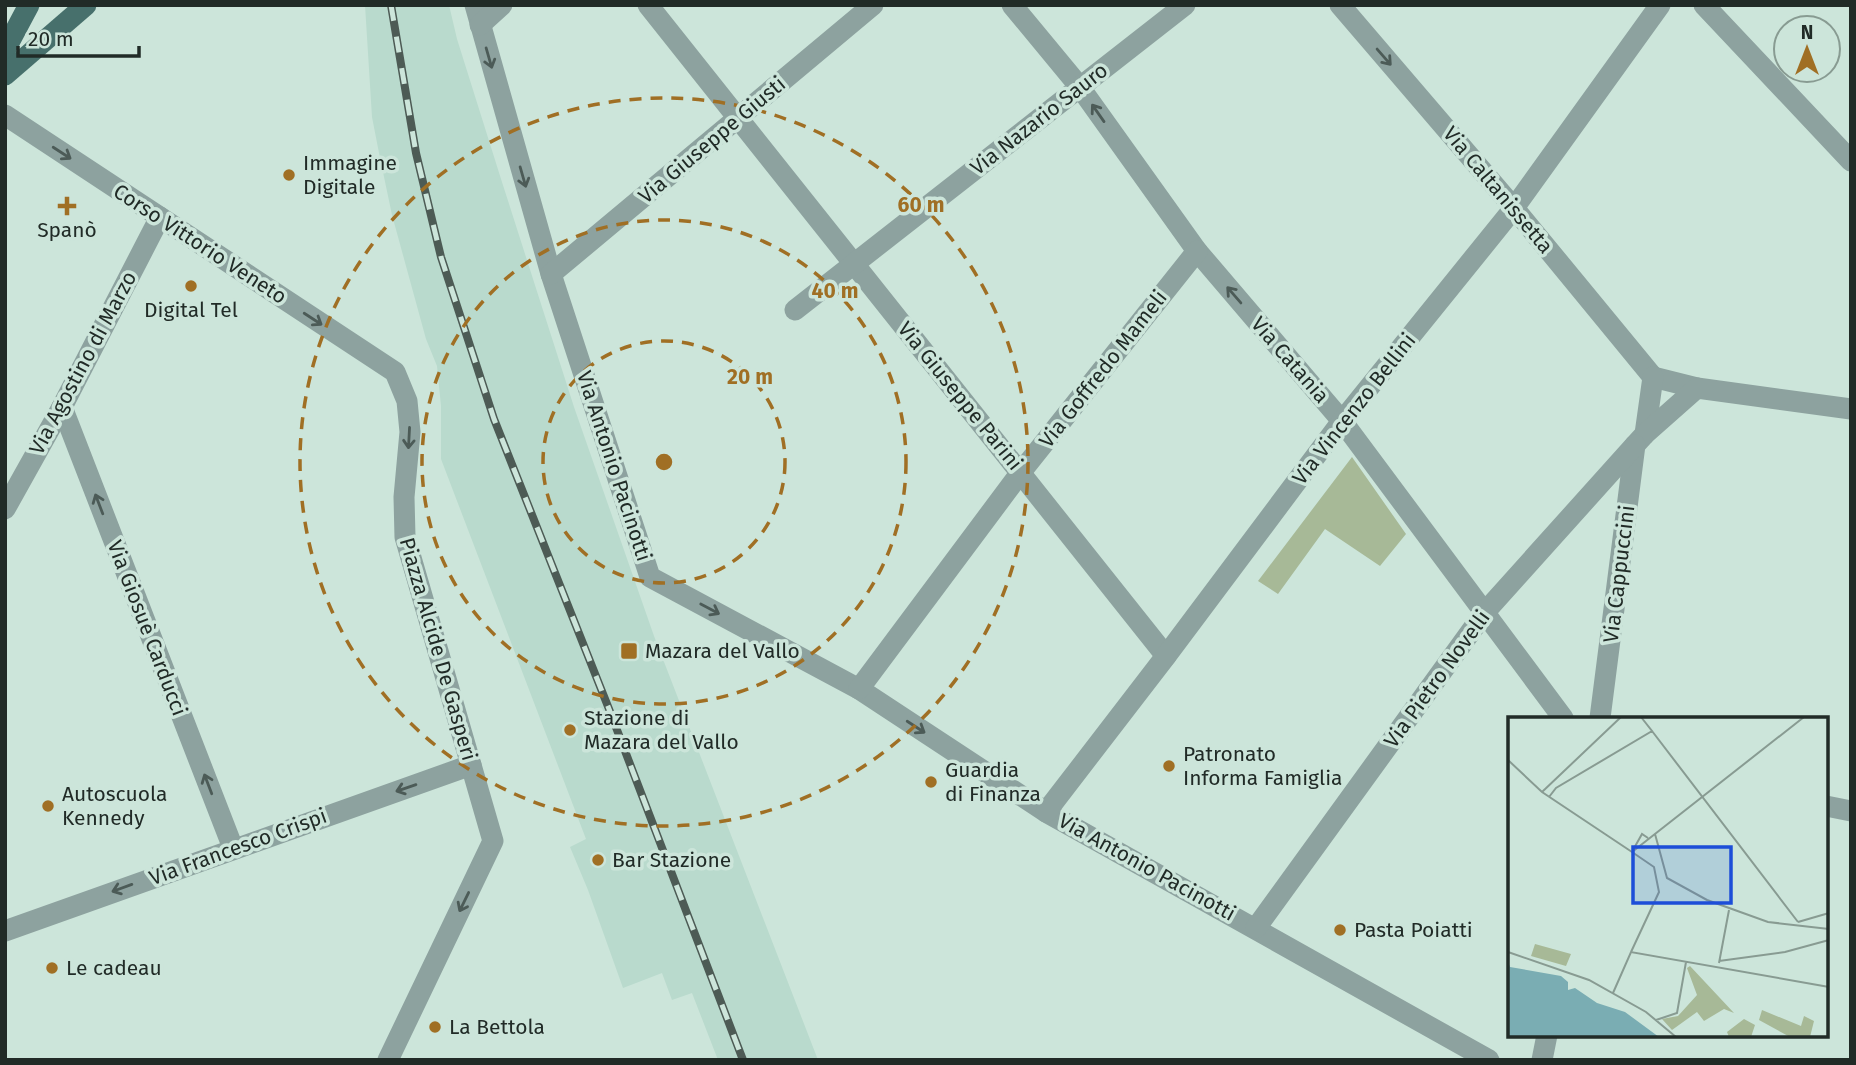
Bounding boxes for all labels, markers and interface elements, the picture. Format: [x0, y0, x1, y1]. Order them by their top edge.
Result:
scale bar [18, 14, 138, 58]
north arrow [1772, 14, 1842, 84]
text: N [1801, 21, 1813, 44]
text: 20 m [28, 26, 74, 52]
one-way arrow [484, 47, 497, 69]
one-way arrow [1376, 48, 1392, 66]
street label: Via Nazario Sauro [965, 57, 1113, 181]
street label: Via Giuseppe Giusti [633, 71, 791, 209]
one-way arrow [1091, 104, 1105, 123]
street label: Via Caltanissetta [1437, 121, 1559, 259]
one-way arrow [52, 146, 71, 160]
place label: Immagine Digitale [303, 150, 397, 200]
one-way arrow [517, 165, 530, 187]
marker: Immagine Digitale [281, 167, 297, 183]
street label: Corso Vittorio Veneto [108, 178, 292, 310]
text: 60 m [898, 192, 944, 218]
marker: Spanò [59, 198, 75, 214]
place label: Spanò [37, 217, 97, 243]
street label: Via Agostino di Marzo [24, 267, 142, 459]
marker: Digital Tel [183, 278, 199, 294]
text: 40 m [812, 278, 858, 304]
street label: Via Goffredo Mameli [1033, 285, 1173, 453]
one-way arrow [1226, 286, 1242, 304]
place label: Digital Tel [144, 297, 238, 323]
street label: Via Catania [1245, 311, 1335, 409]
one-way arrow [303, 312, 323, 326]
street label: Via Giuseppe Parini [892, 316, 1028, 476]
street label: Via Vincenzo Bellini [1287, 328, 1421, 490]
text: 20 m [727, 364, 773, 390]
street label: Via Antonio Pacinotti [571, 368, 657, 564]
one-way arrow [403, 426, 416, 449]
centre of rings [652, 450, 676, 474]
one-way arrow [92, 493, 105, 515]
street label: Via Cappuccini [1598, 504, 1640, 644]
street label: Piazza Alcide De Gasperi [394, 534, 482, 764]
street label: Via Giosuè Carducci [102, 537, 192, 719]
one-way arrow [699, 603, 720, 616]
street label: Via Pietro Novelli [1378, 605, 1496, 753]
place label: Mazara del Vallo [645, 638, 800, 664]
marker: Mazara del Vallo [619, 641, 639, 661]
place label: Stazione di Mazara del Vallo [584, 705, 739, 755]
inset map [1508, 717, 1828, 1037]
one-way arrow [906, 719, 925, 734]
marker: Stazione di Mazara del Vallo [562, 722, 578, 738]
place label: Patronato Informa Famiglia [1183, 741, 1343, 791]
place label: Guardia di Finanza [945, 757, 1041, 807]
marker: Patronato Informa Famiglia [1161, 758, 1177, 774]
one-way arrow [201, 774, 214, 796]
marker: Guardia di Finanza [923, 774, 939, 790]
place label: Autoscuola Kennedy [62, 781, 167, 831]
one-way arrow [396, 783, 418, 795]
marker: Autoscuola Kennedy [40, 798, 56, 814]
street label: Via Francesco Crispi [146, 803, 330, 891]
street label: Via Antonio Pacinotti [1054, 807, 1240, 927]
place label: Bar Stazione [612, 847, 731, 873]
marker: Bar Stazione [590, 852, 606, 868]
one-way arrow [112, 883, 134, 895]
one-way arrow [456, 891, 470, 912]
place label: Pasta Poiatti [1354, 917, 1473, 943]
marker: Pasta Poiatti [1332, 922, 1348, 938]
place label: Le cadeau [66, 955, 162, 981]
marker: Le cadeau [44, 960, 60, 976]
place label: La Bettola [449, 1014, 545, 1040]
marker: La Bettola [427, 1019, 443, 1035]

